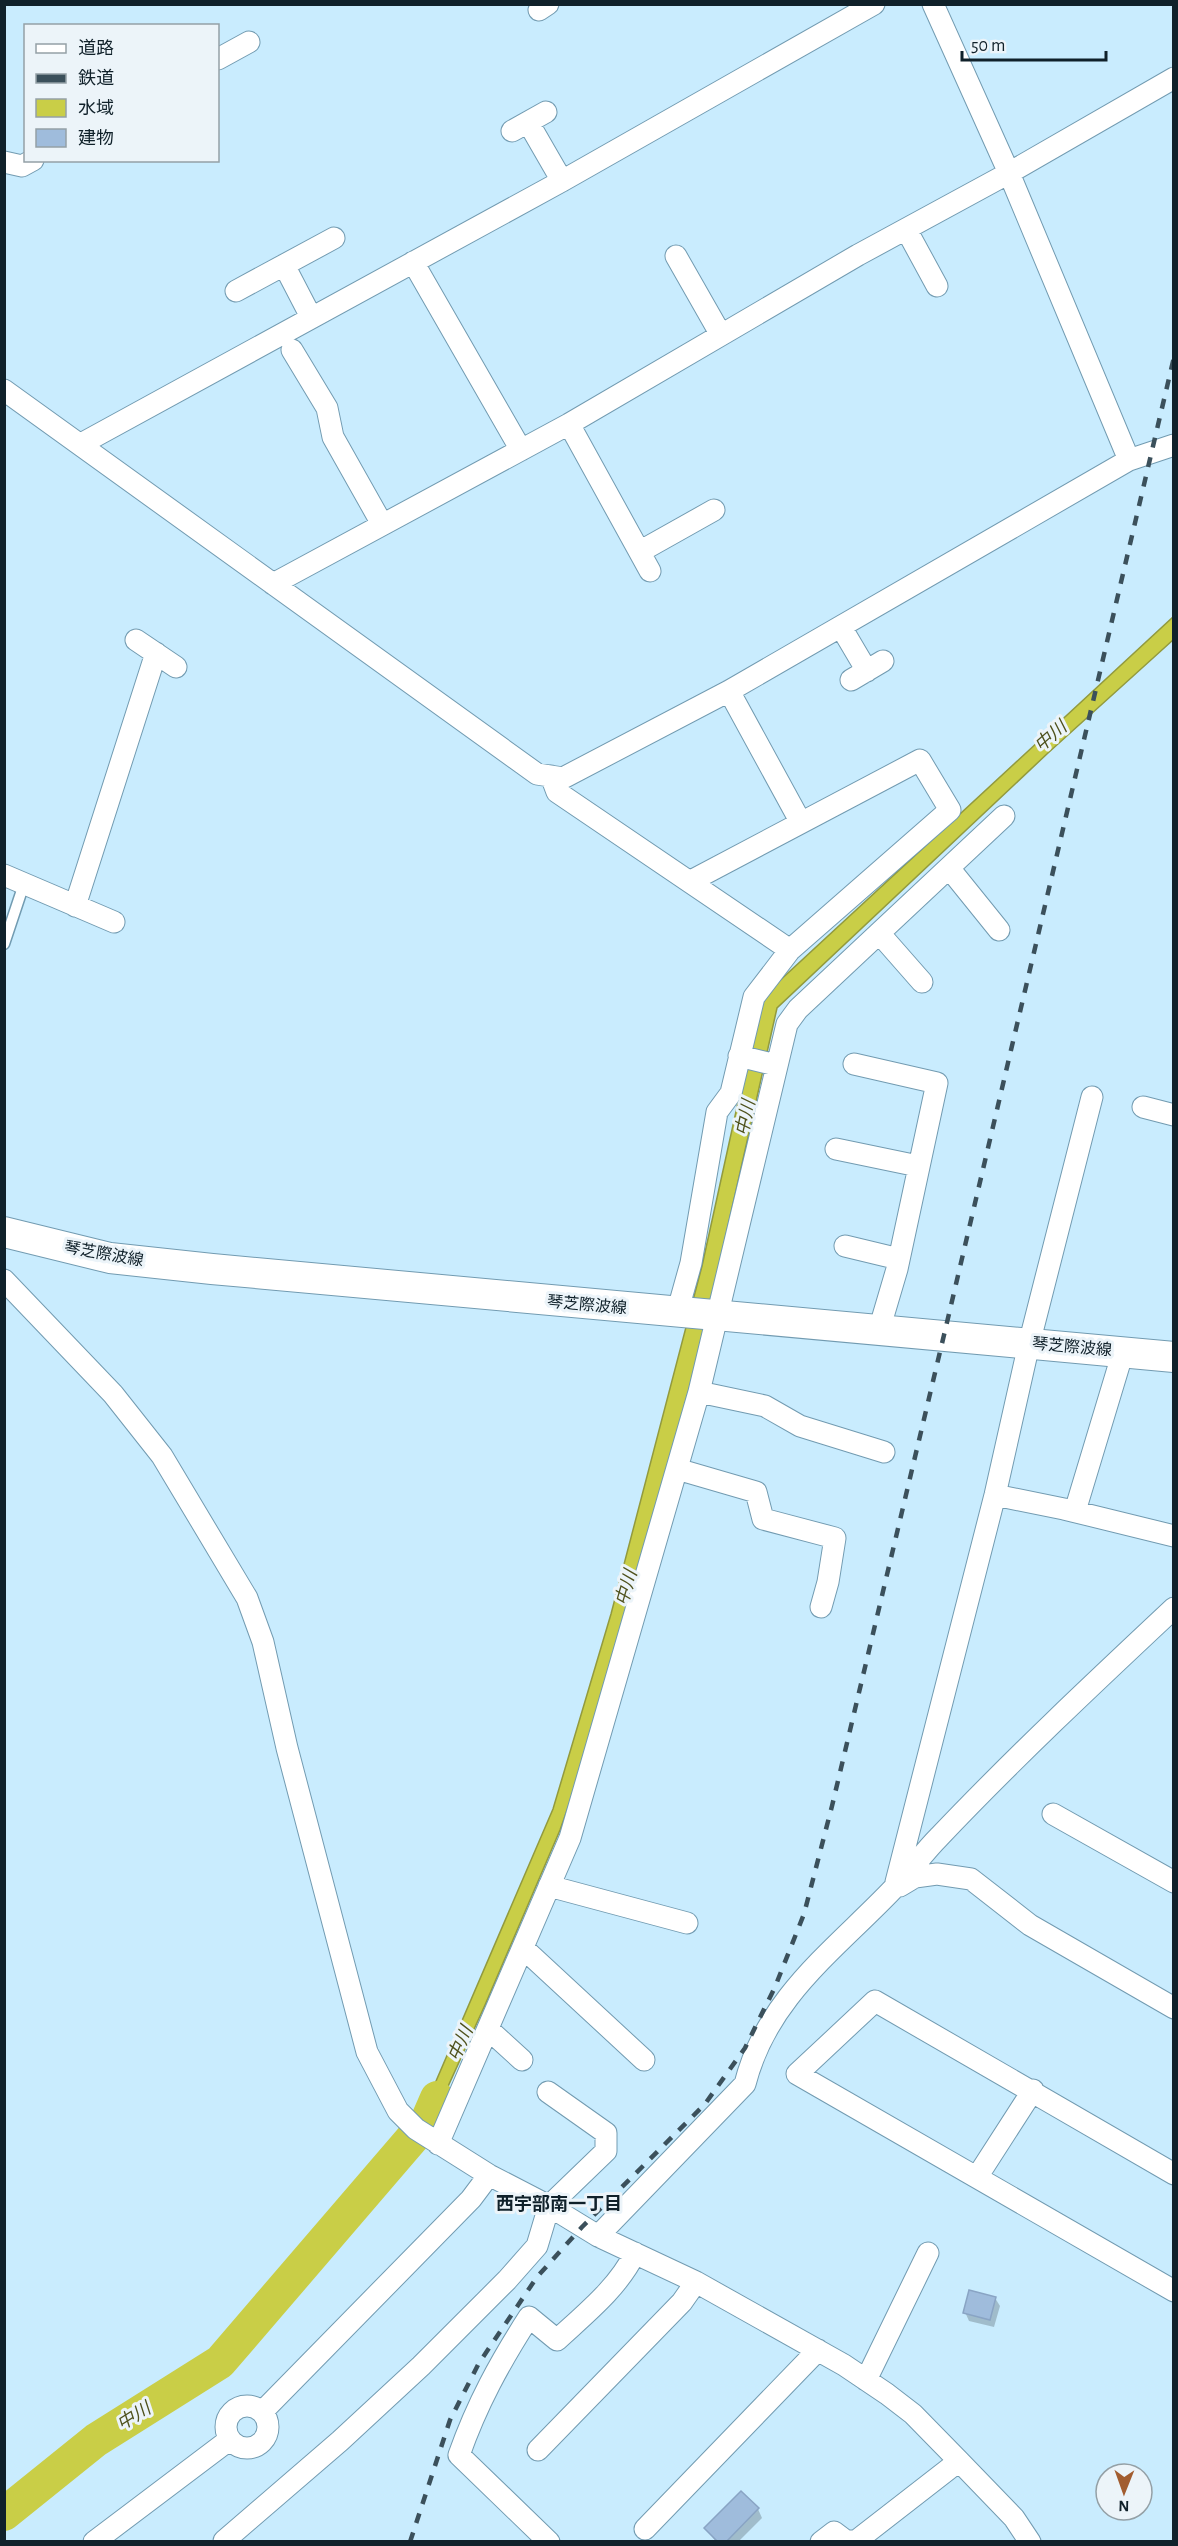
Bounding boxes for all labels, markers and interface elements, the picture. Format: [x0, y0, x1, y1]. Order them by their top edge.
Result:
legend [24, 24, 219, 162]
scale bar [962, 24, 1106, 62]
text: 50 m [971, 37, 1005, 55]
text: 道路 [78, 38, 114, 58]
text: 鉄道 [78, 68, 114, 88]
text: 水域 [78, 99, 114, 118]
text: 建物 [78, 128, 114, 148]
water label: 中川 [1030, 716, 1072, 756]
water label: 中川 [731, 1096, 759, 1137]
street label: 琴芝際波線 [63, 1238, 145, 1269]
street label: 琴芝際波線 [546, 1293, 628, 1316]
street label: 琴芝際波線 [1031, 1335, 1113, 1358]
water label: 中川 [611, 1566, 641, 1608]
water label: 中川 [444, 2021, 477, 2064]
district label: 西宇部南一丁目 [496, 2194, 622, 2214]
water label: 中川 [113, 2397, 156, 2434]
north arrow [1094, 2462, 1154, 2522]
text: N [1118, 2498, 1129, 2514]

